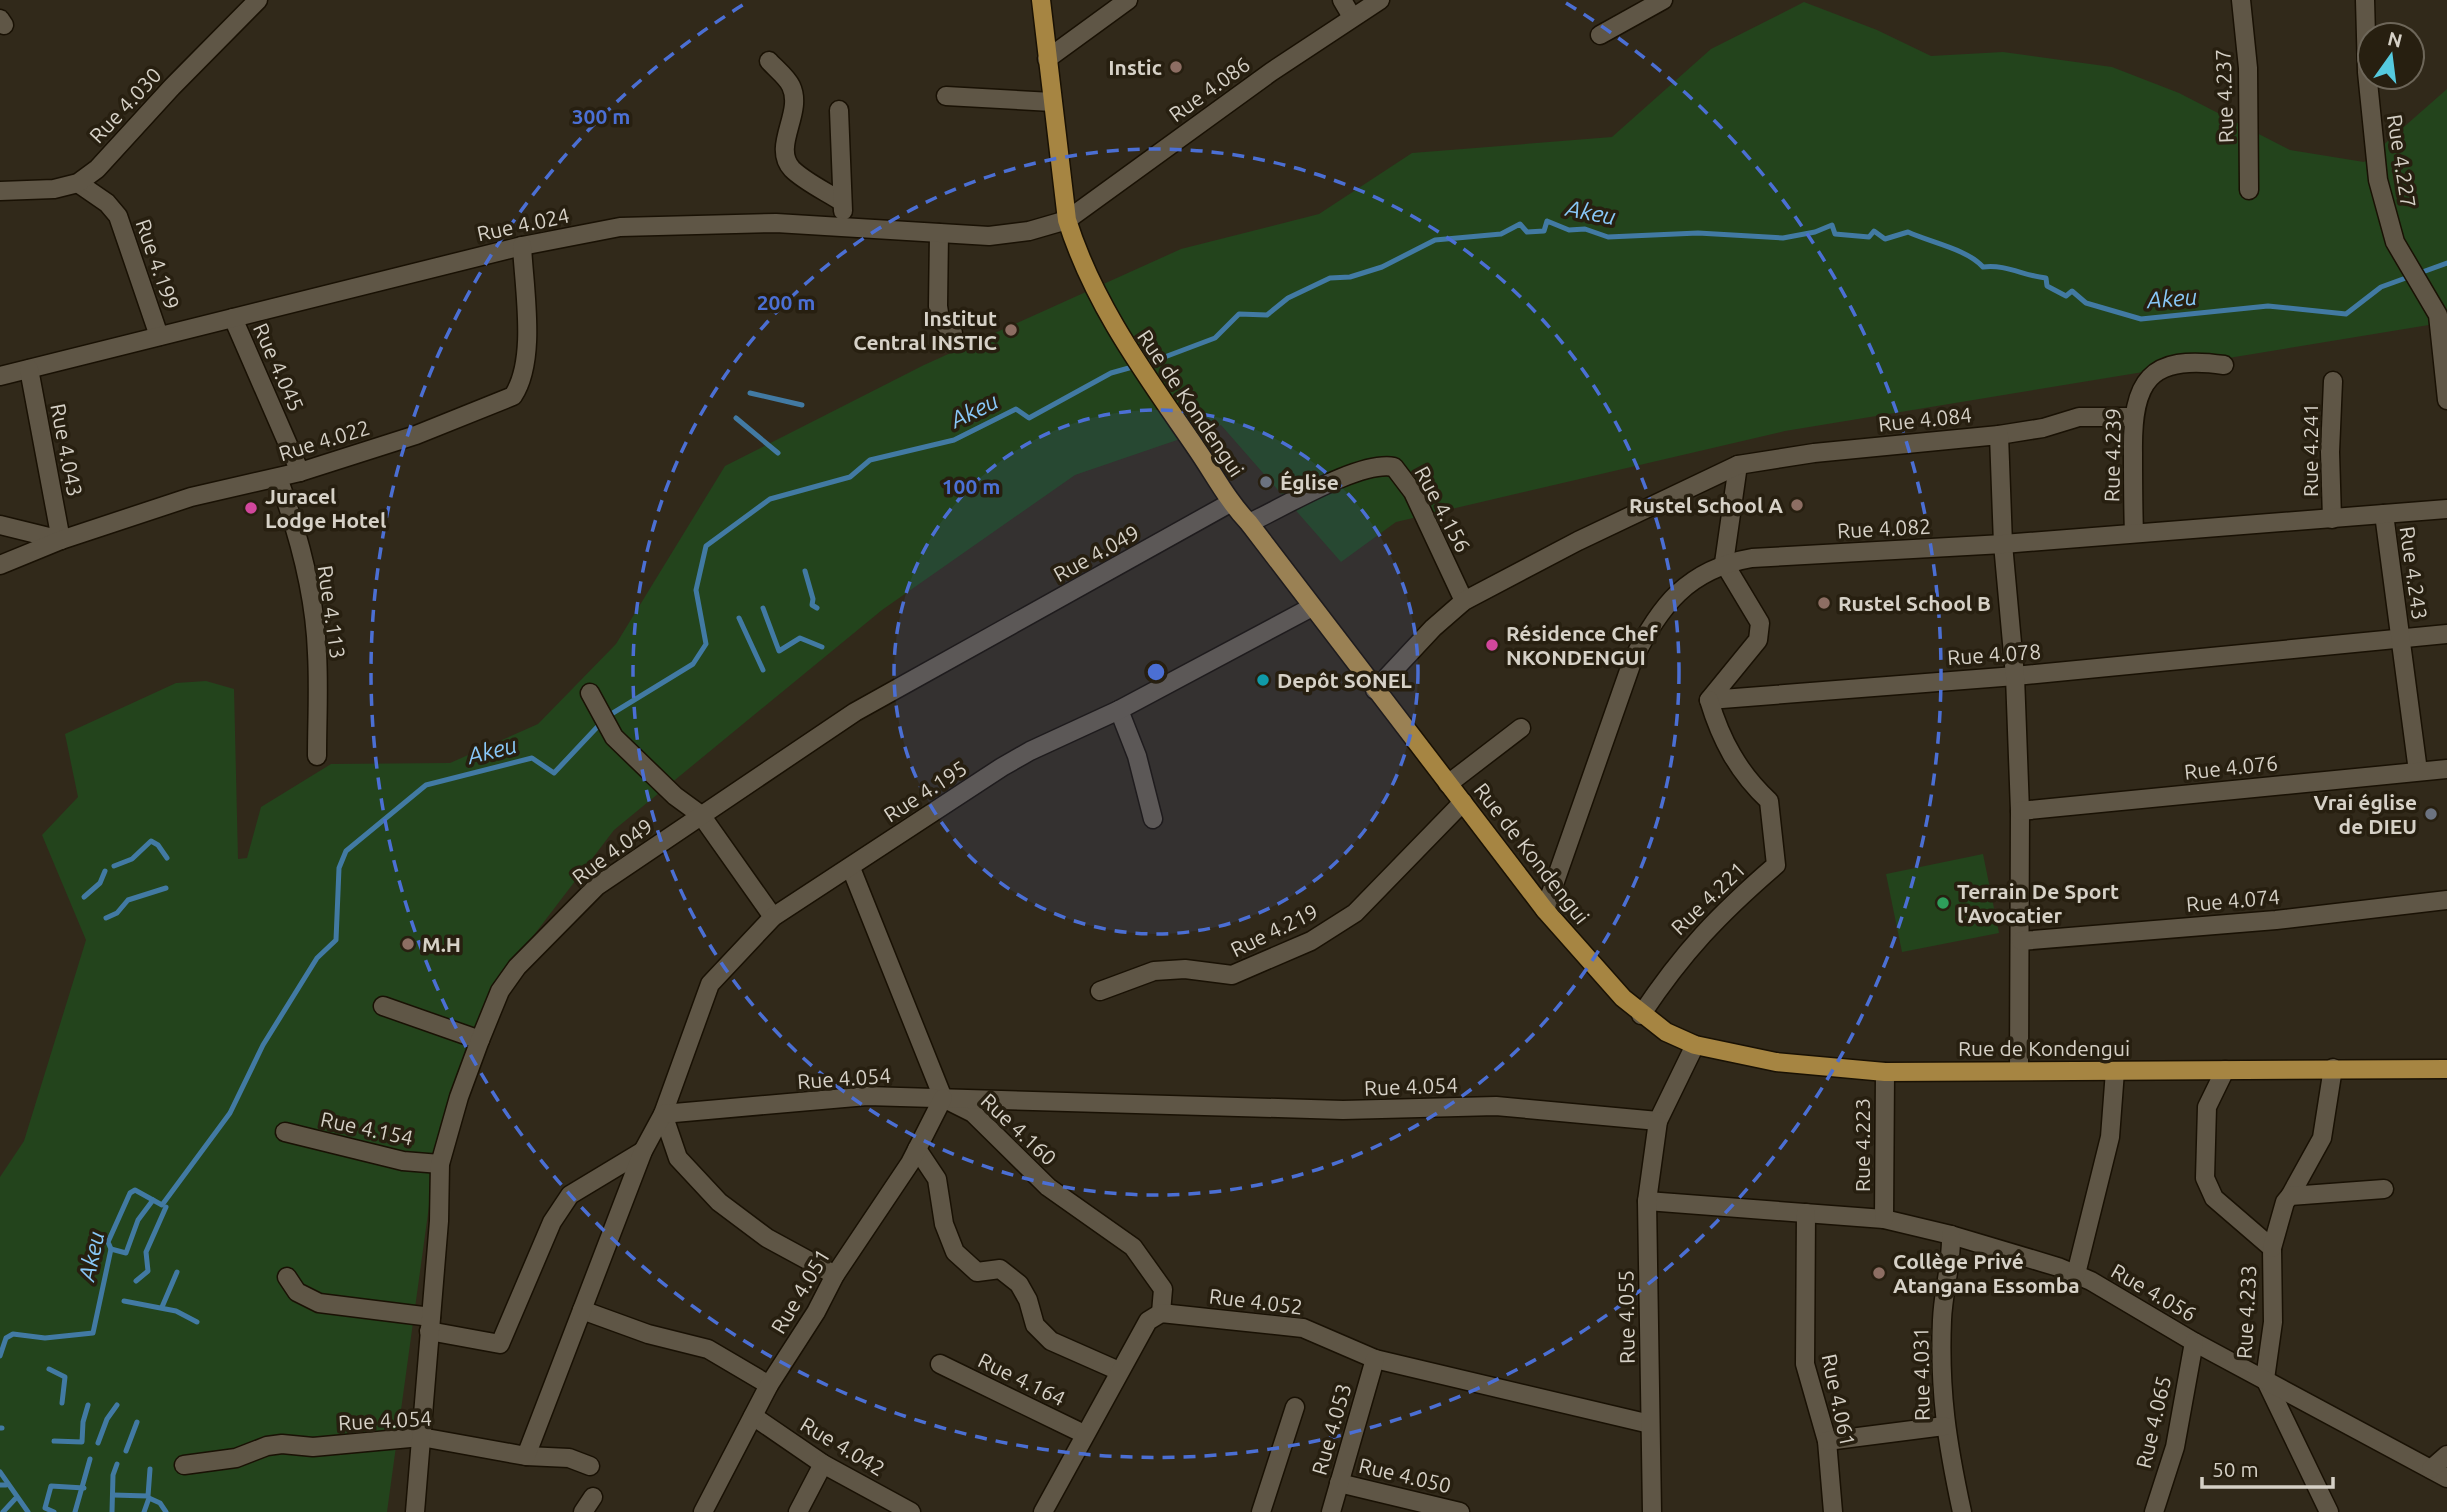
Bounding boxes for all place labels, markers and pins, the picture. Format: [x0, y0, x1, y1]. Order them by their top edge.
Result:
place label: Instic [1108, 55, 1162, 79]
marker: Instic [1168, 59, 1184, 75]
place label: Institut Central INSTIC [853, 306, 997, 354]
marker: Institut Central INSTIC [1003, 322, 1019, 338]
place label: Église [1280, 470, 1339, 494]
marker: Église [1258, 474, 1274, 490]
place label: Juracel Lodge Hotel [265, 484, 386, 532]
place label: Rustel School A [1629, 493, 1783, 517]
marker: Rustel School A [1789, 497, 1805, 513]
marker: Juracel Lodge Hotel [243, 500, 259, 516]
place label: Rustel School B [1838, 591, 1991, 615]
marker: Rustel School B [1816, 595, 1832, 611]
place label: Résidence Chef NKONDENGUI [1506, 621, 1658, 669]
marker: Résidence Chef NKONDENGUI [1484, 637, 1500, 653]
centre of rings [1144, 660, 1168, 684]
place label: Depôt SONEL [1277, 668, 1412, 692]
marker: Depôt SONEL [1255, 672, 1271, 688]
place label: Vrai église de DIEU [2313, 790, 2417, 838]
marker: Vrai église de DIEU [2423, 806, 2439, 822]
place label: Terrain De Sport l'Avocatier [1957, 879, 2119, 927]
marker: Terrain De Sport l'Avocatier [1935, 895, 1951, 911]
place label: M.H [422, 932, 461, 956]
marker: M.H [400, 936, 416, 952]
place label: Collège Privé Atangana Essomba [1893, 1249, 2080, 1297]
marker: Collège Privé Atangana Essomba [1871, 1265, 1887, 1281]

